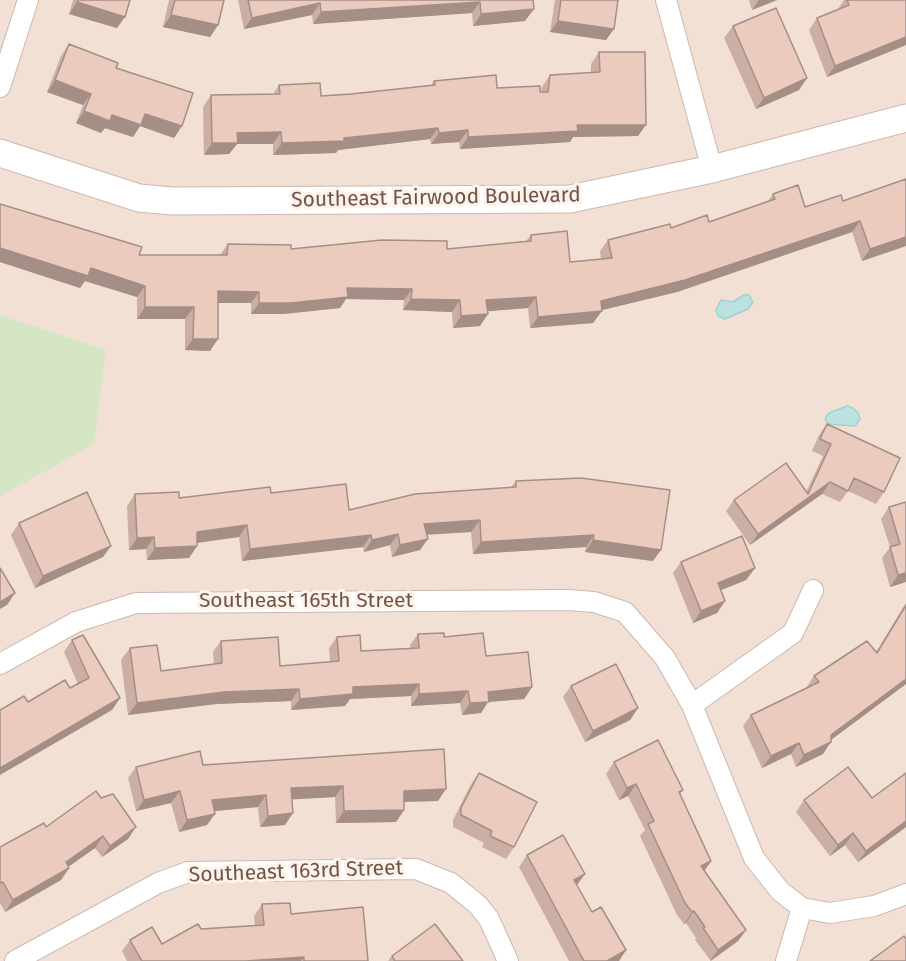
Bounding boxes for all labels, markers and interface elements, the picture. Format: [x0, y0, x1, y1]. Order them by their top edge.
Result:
street label: Southeast Fairwood Boulevard [291, 183, 581, 213]
street label: Southeast 165th Street [199, 588, 413, 614]
street label: Southeast 163rd Street [188, 856, 404, 888]

